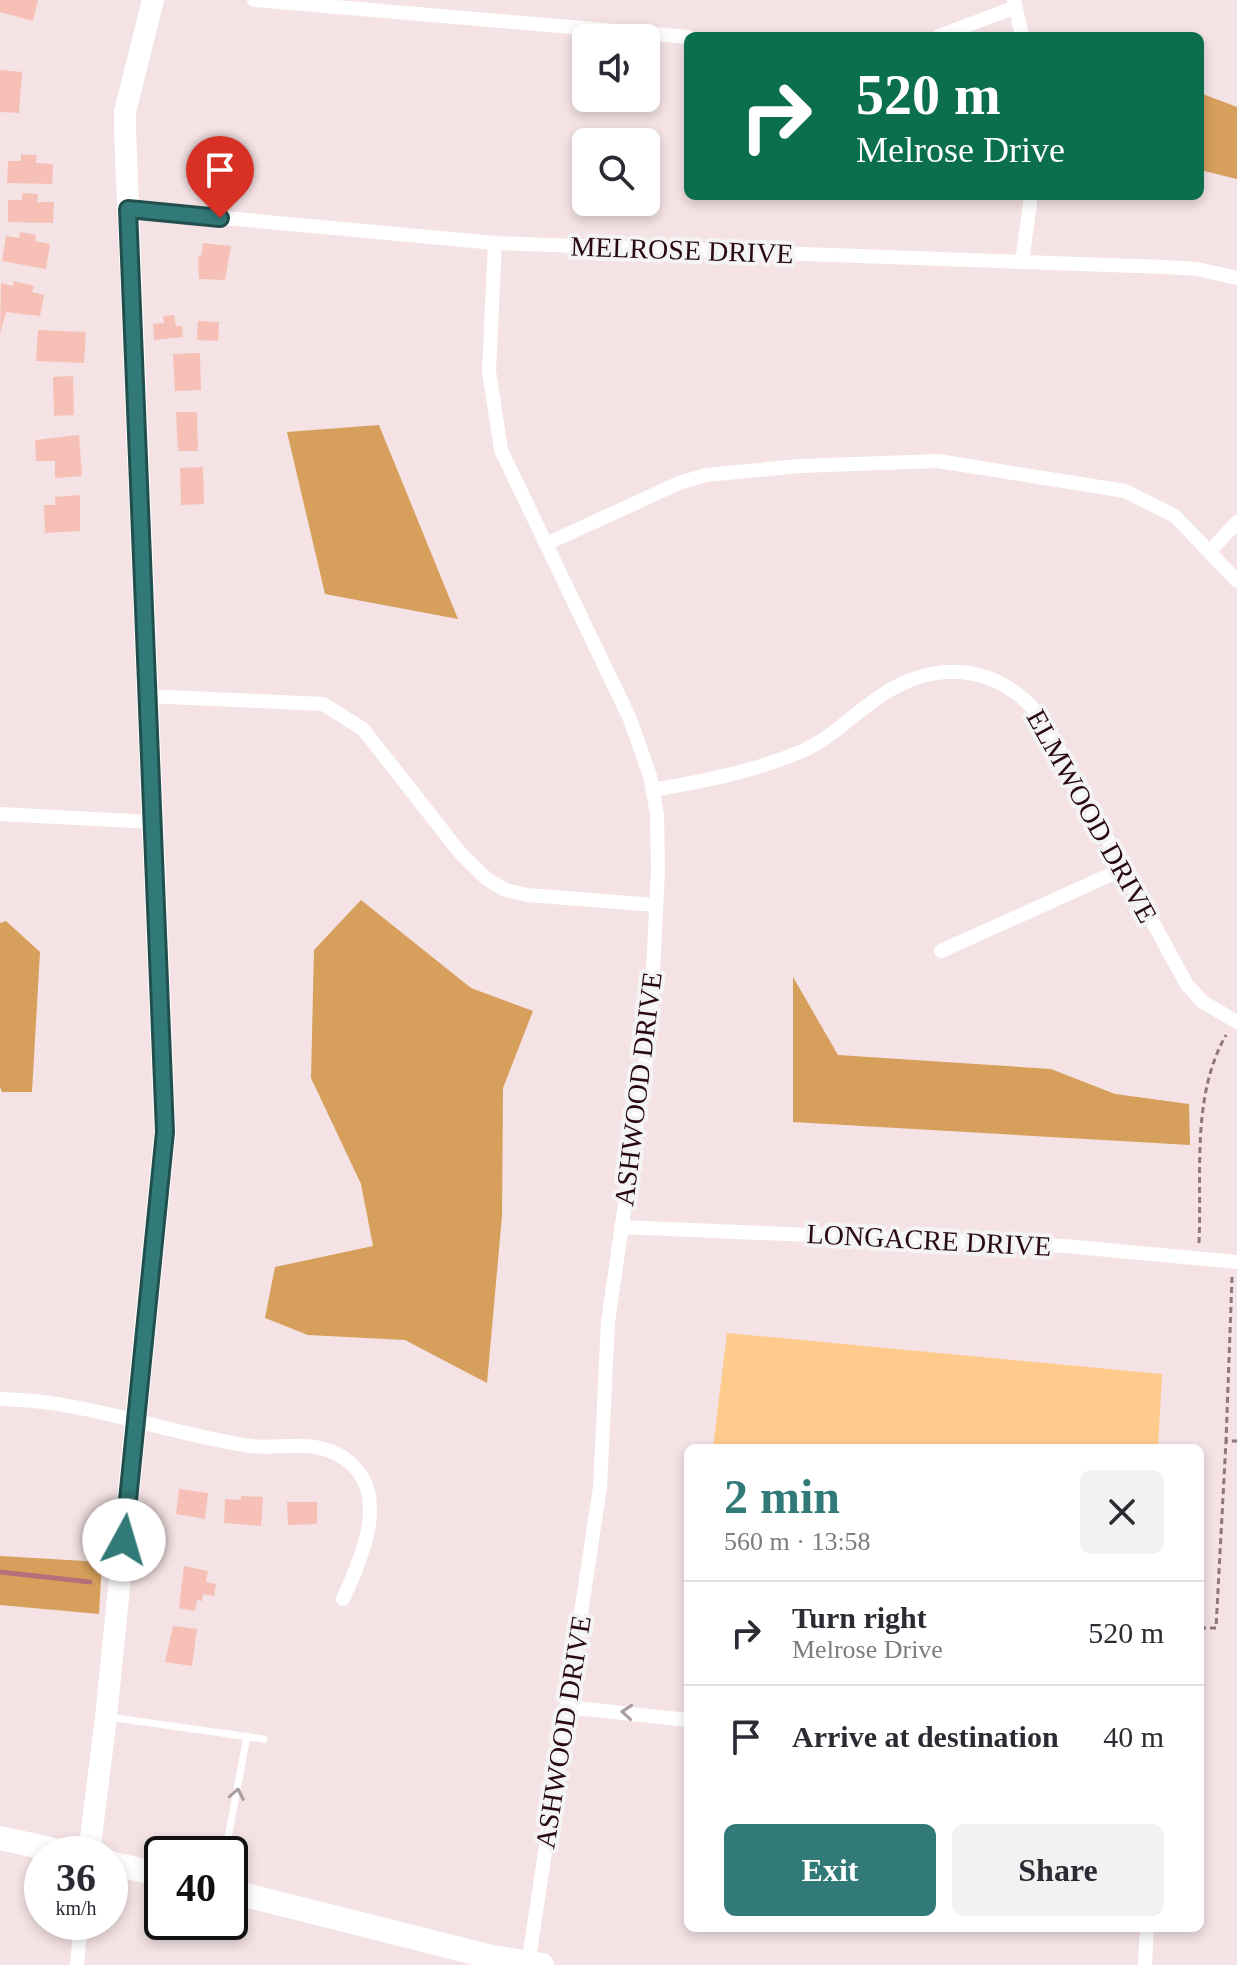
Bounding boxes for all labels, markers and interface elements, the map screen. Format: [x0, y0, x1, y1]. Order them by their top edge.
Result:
map controls [572, 24, 660, 216]
button: sound [572, 24, 660, 112]
icon: right [724, 64, 828, 168]
text: 520 m [856, 64, 1001, 126]
button: search [572, 128, 660, 216]
text: Melrose Drive [856, 130, 1065, 170]
pin [186, 136, 254, 218]
icon: arrive [198, 148, 242, 192]
street label: MELROSE DRIVE [570, 231, 794, 269]
street label: ELMWOOD DRIVE [1021, 704, 1163, 928]
street label: ASHWOOD DRIVE [608, 970, 668, 1208]
street label: LONGACRE DRIVE [806, 1218, 1052, 1262]
text: 2 min [724, 1470, 840, 1523]
button: close [1080, 1470, 1164, 1554]
position arrow [82, 1498, 166, 1582]
text: 560 m · 13:58 [724, 1527, 871, 1556]
text: Turn right [792, 1601, 927, 1634]
icon: right [724, 1611, 768, 1655]
street label: ASHWOOD DRIVE [529, 1613, 597, 1851]
text: 520 m [1088, 1616, 1164, 1649]
text: Melrose Drive [792, 1635, 943, 1664]
one-way arrow [620, 1704, 633, 1721]
icon: arrive [724, 1715, 768, 1759]
text: Arrive at destination [792, 1720, 1059, 1753]
text: 40 m [1103, 1720, 1164, 1753]
one-way arrow [227, 1787, 244, 1801]
button: Exit [724, 1824, 936, 1916]
button: Share [952, 1824, 1164, 1916]
speed limit sign: 40 [144, 1836, 248, 1940]
text: 36 [56, 1855, 96, 1900]
text: km/h [55, 1897, 97, 1919]

